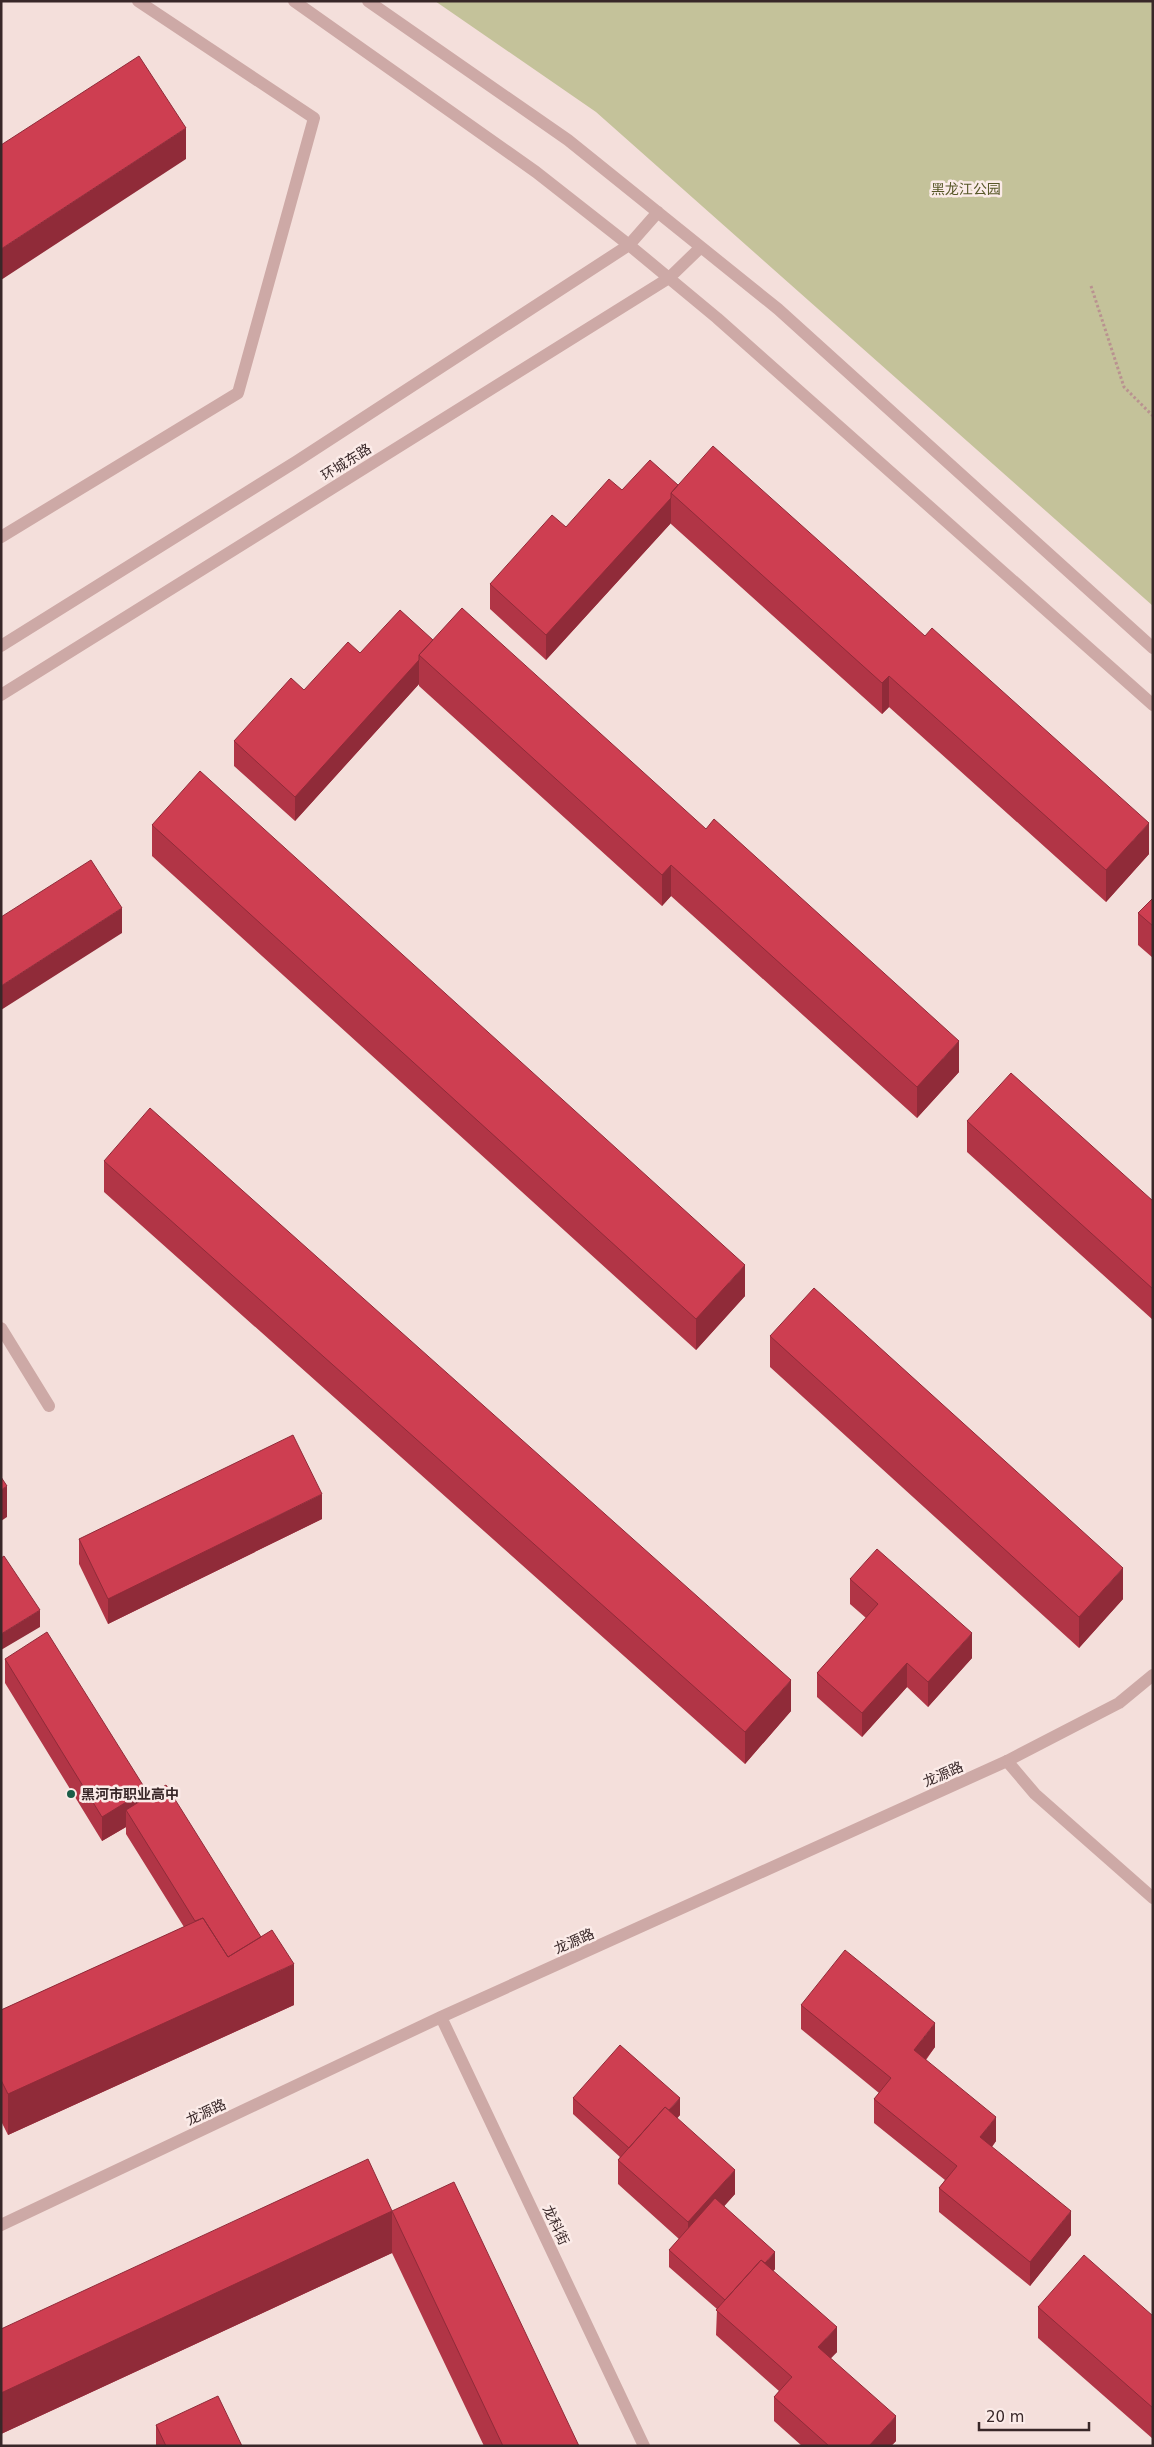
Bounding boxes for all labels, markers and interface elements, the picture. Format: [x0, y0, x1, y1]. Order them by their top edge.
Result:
park label: 黑龙江公园 [931, 181, 1001, 197]
street label: 环城东路 [318, 440, 374, 484]
street label: 龙源路 [921, 1758, 965, 1790]
place label: 黑河市职业高中 [81, 1786, 179, 1802]
marker: 黑河市职业高中 [65, 1788, 77, 1800]
street label: 龙源路 [552, 1925, 596, 1957]
street label: 龙源路 [184, 2096, 228, 2128]
street label: 龙科街 [540, 2203, 572, 2247]
scale bar [979, 2400, 1089, 2432]
text: 20 m [986, 2408, 1024, 2426]

